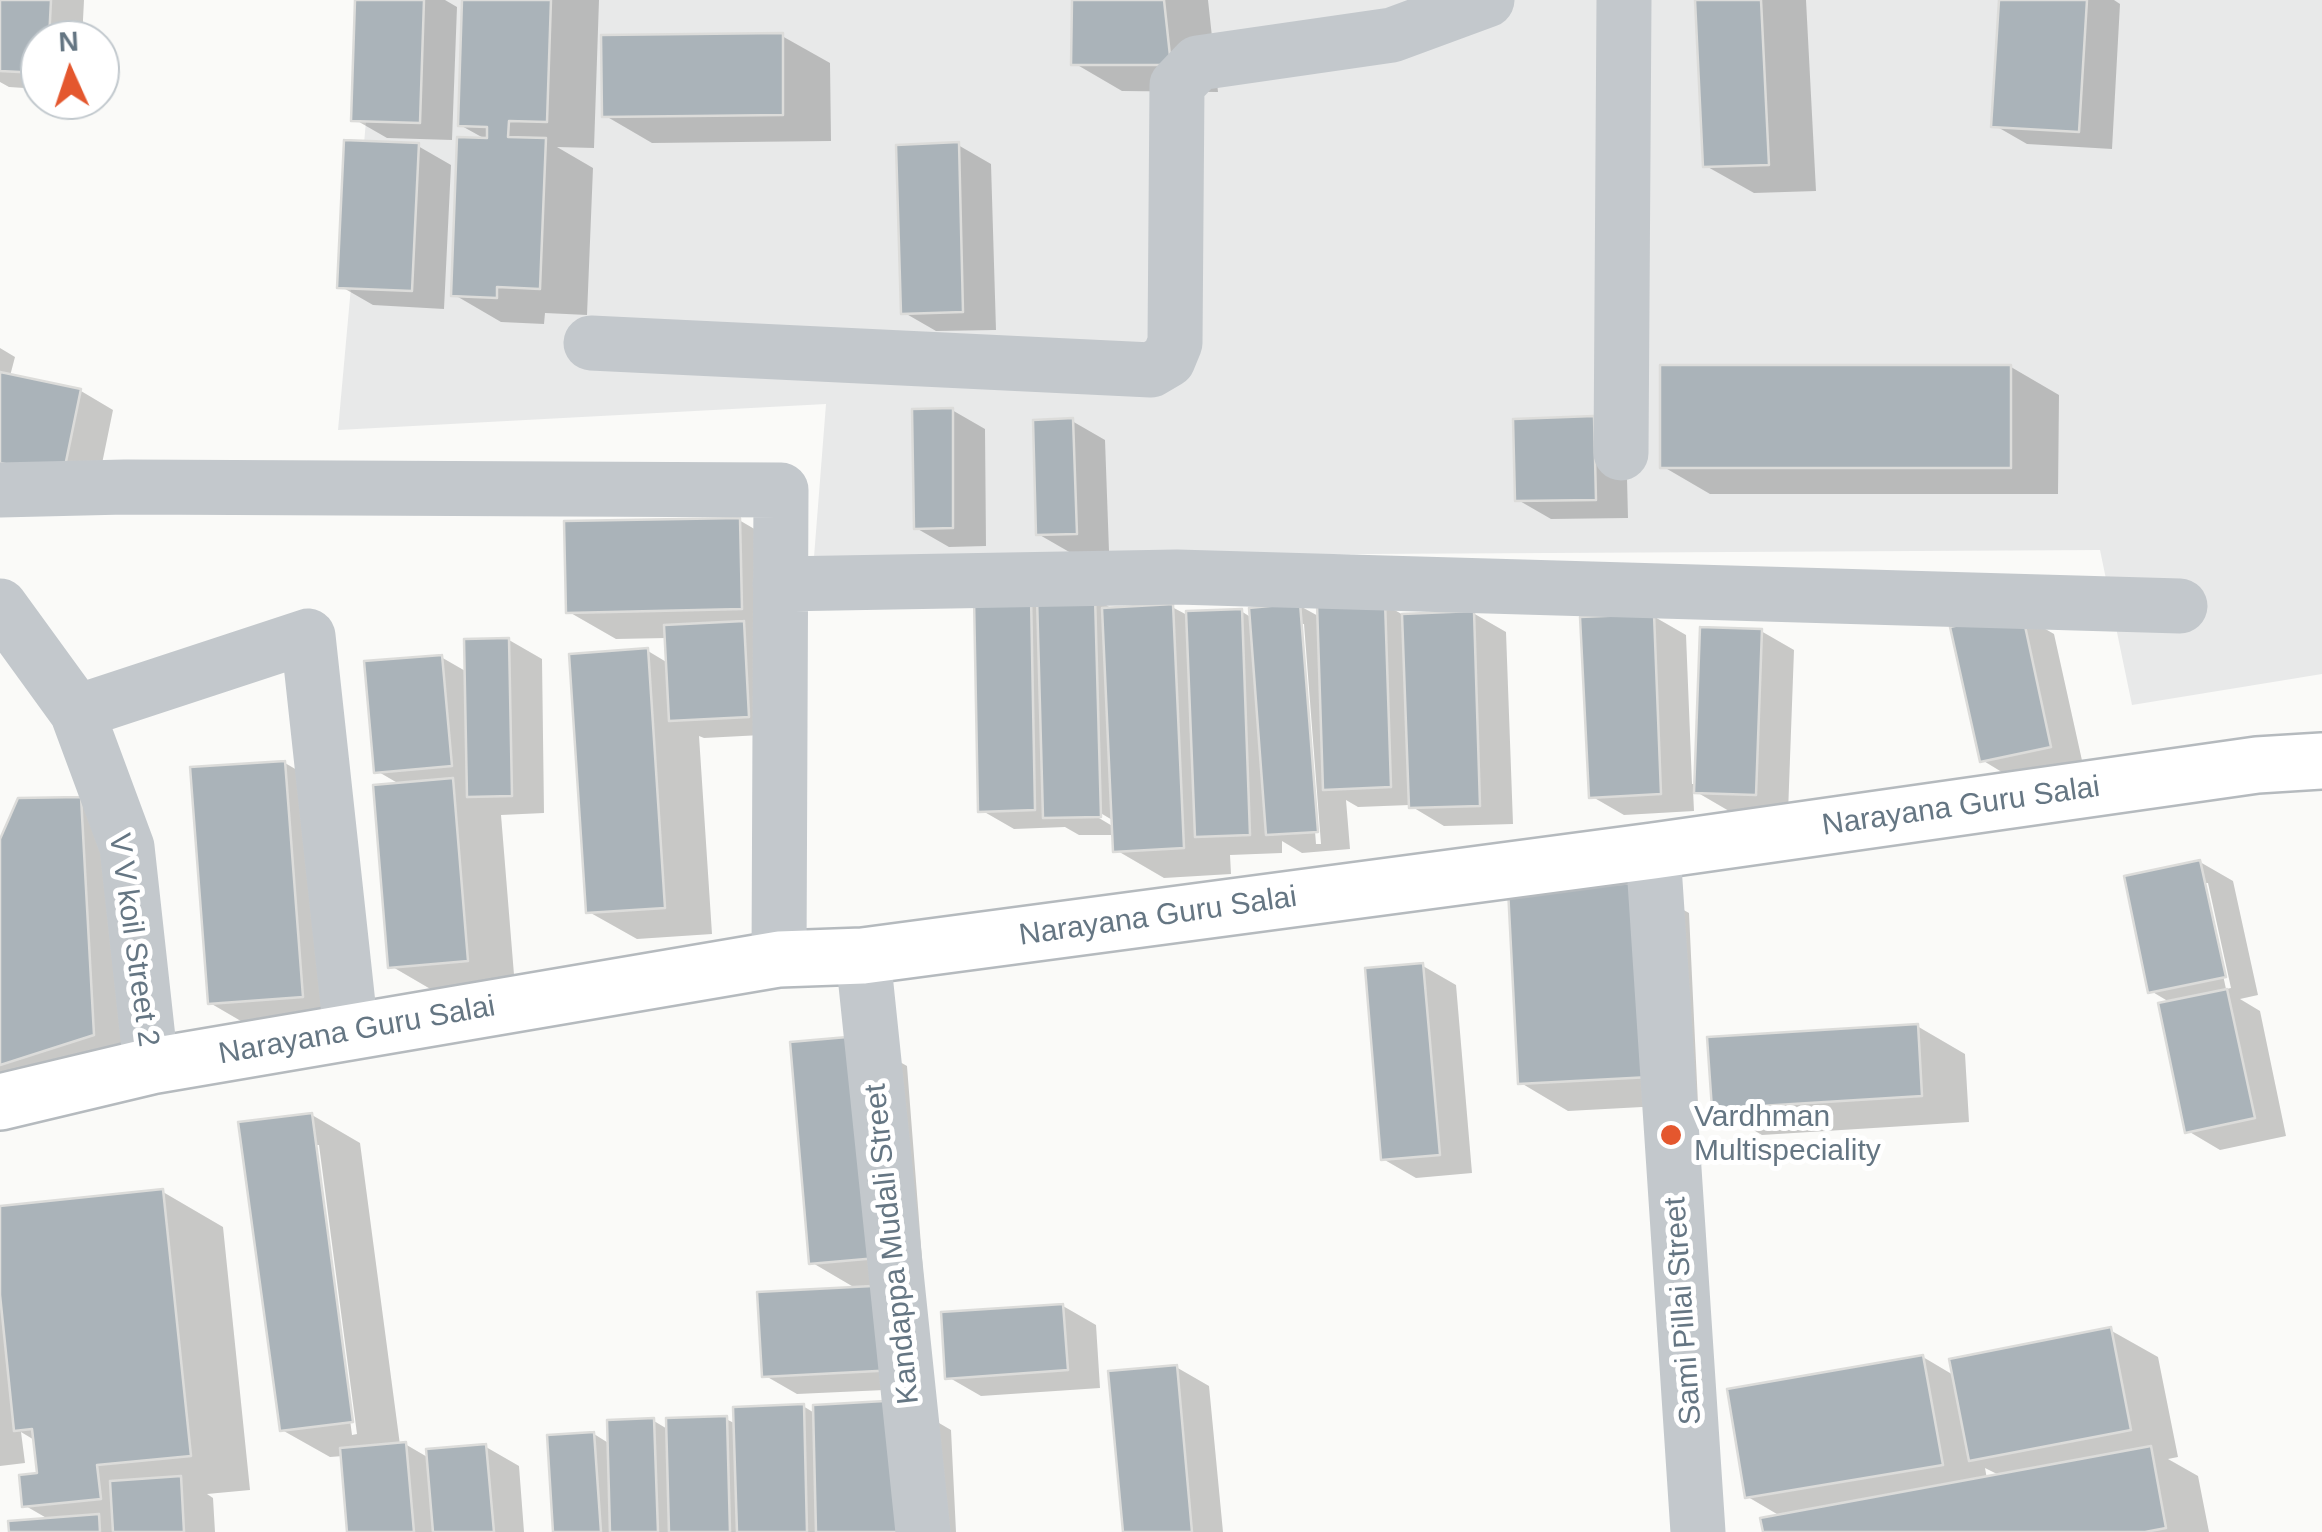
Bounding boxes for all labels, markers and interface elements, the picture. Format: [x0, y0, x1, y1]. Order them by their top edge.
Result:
north arrow [20, 20, 120, 120]
text: N [58, 26, 79, 58]
street label: Narayana Guru Salai [1820, 770, 2102, 844]
street label: V V koil Street 2 [100, 831, 166, 1049]
street label: Narayana Guru Salai [1017, 880, 1299, 954]
street label: Narayana Guru Salai [216, 989, 498, 1073]
street label: Kandappa Mudali Street [858, 1082, 928, 1406]
place label: Vardhman Multispeciality [1694, 1100, 1881, 1170]
marker: Vardhman Multispeciality [1658, 1122, 1684, 1148]
street label: Sami Pillai Street [1658, 1196, 1710, 1426]

